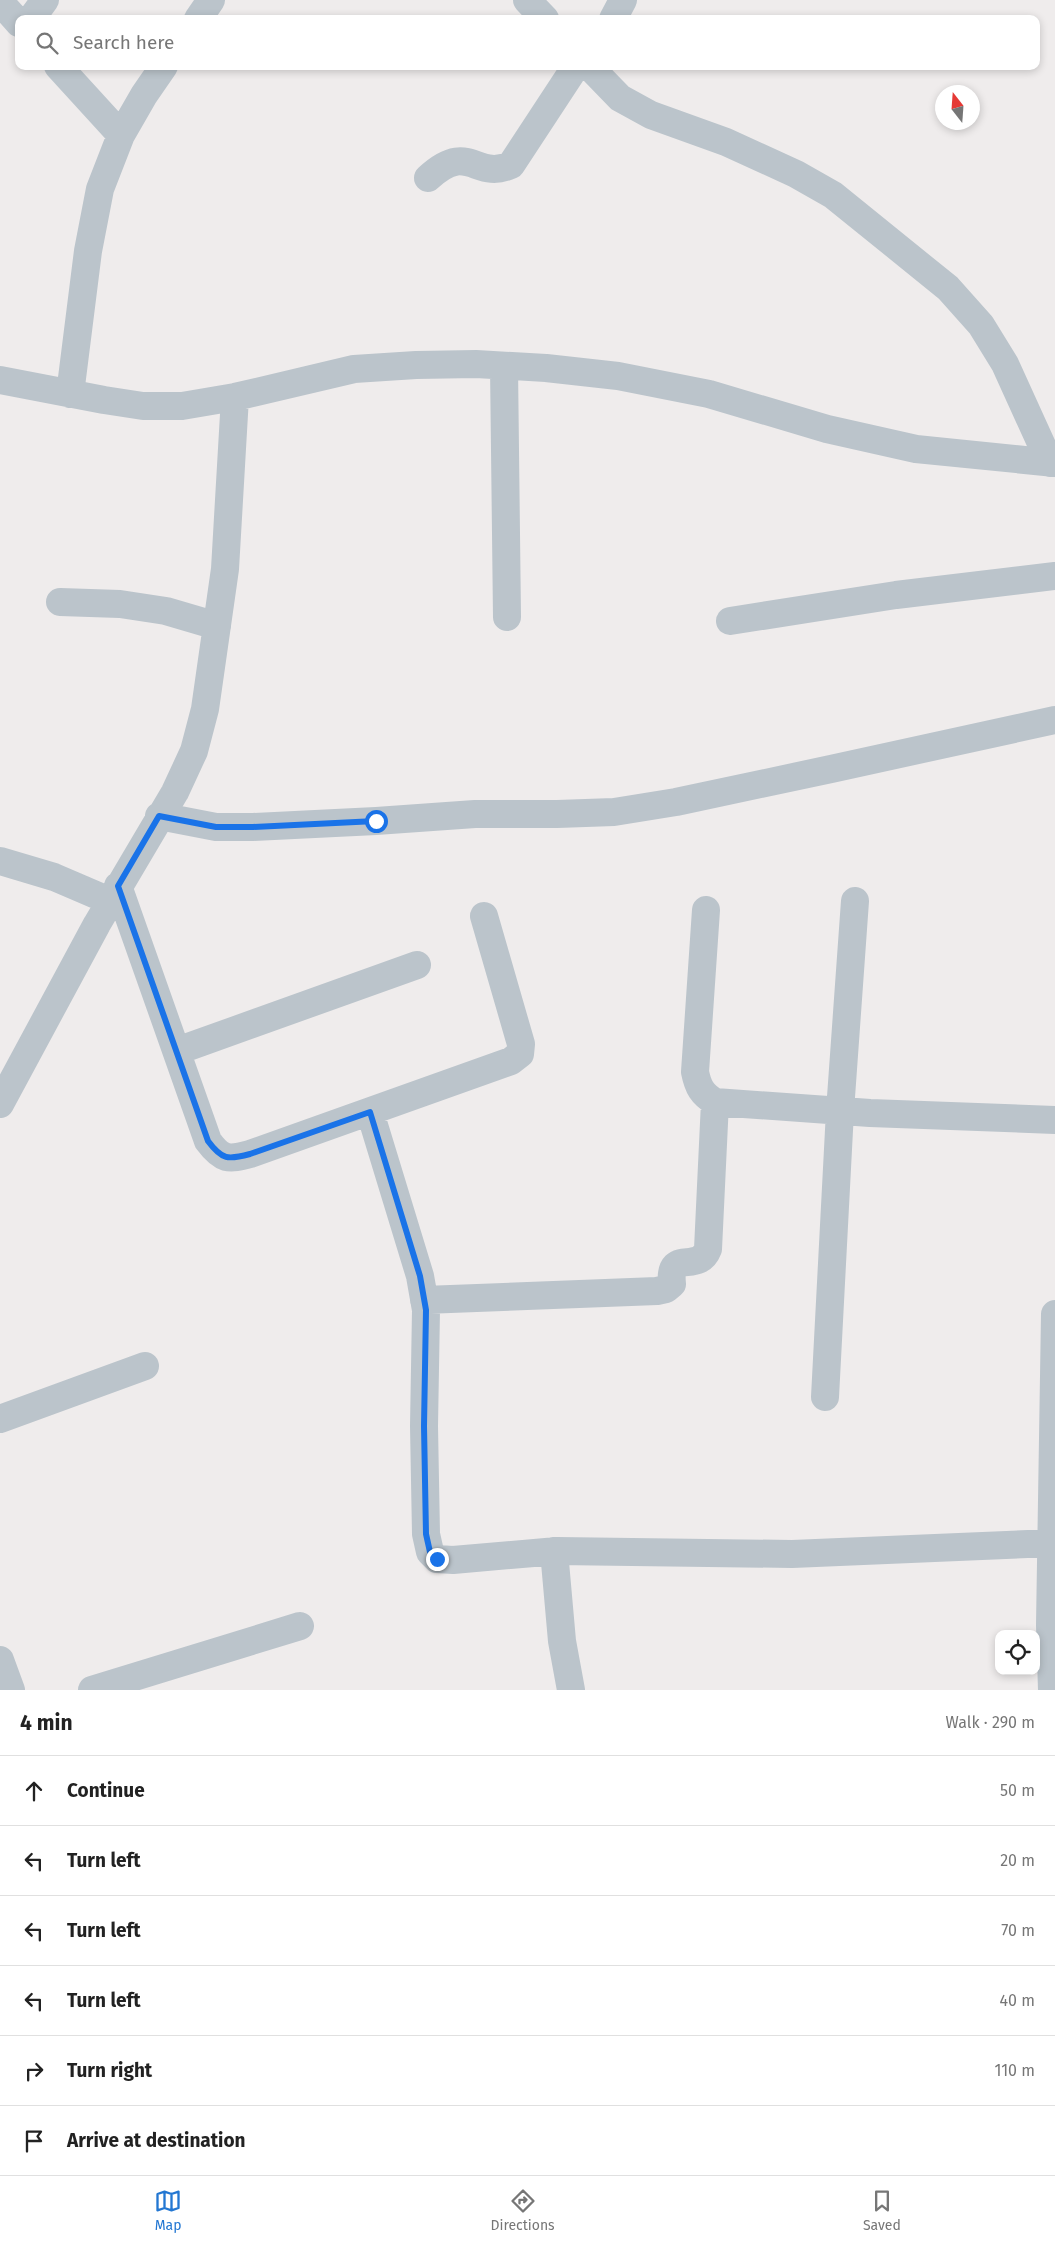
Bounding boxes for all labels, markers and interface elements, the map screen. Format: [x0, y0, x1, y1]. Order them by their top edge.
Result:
search box [15, 15, 1040, 70]
icon: search [33, 29, 61, 57]
text: Search here [73, 31, 174, 54]
north arrow [935, 85, 980, 130]
route start [365, 810, 388, 833]
route end [426, 1548, 449, 1571]
map controls [995, 1630, 1040, 1675]
button: locate [995, 1630, 1040, 1675]
text: 4 min [20, 1710, 73, 1736]
text: Walk · 290 m [945, 1713, 1035, 1732]
icon: ahead [20, 1777, 48, 1805]
text: Continue [67, 1779, 145, 1802]
text: 50 m [1000, 1781, 1035, 1800]
icon: left [20, 1847, 48, 1875]
text: Turn left [67, 1849, 141, 1872]
text: 20 m [1000, 1851, 1035, 1870]
icon: left [20, 1917, 48, 1945]
text: Turn left [67, 1919, 141, 1942]
text: 70 m [1001, 1921, 1035, 1940]
icon: left [20, 1987, 48, 2015]
text: Turn left [67, 1989, 141, 2012]
text: 40 m [1000, 1991, 1035, 2010]
icon: right [20, 2057, 48, 2085]
text: Turn right [67, 2059, 152, 2082]
text: 110 m [994, 2061, 1035, 2080]
icon: arrive [20, 2127, 48, 2155]
text: Arrive at destination [67, 2129, 246, 2152]
tab: Map [154, 2187, 182, 2234]
tab: Directions [490, 2187, 555, 2234]
tab: Saved [863, 2187, 901, 2234]

